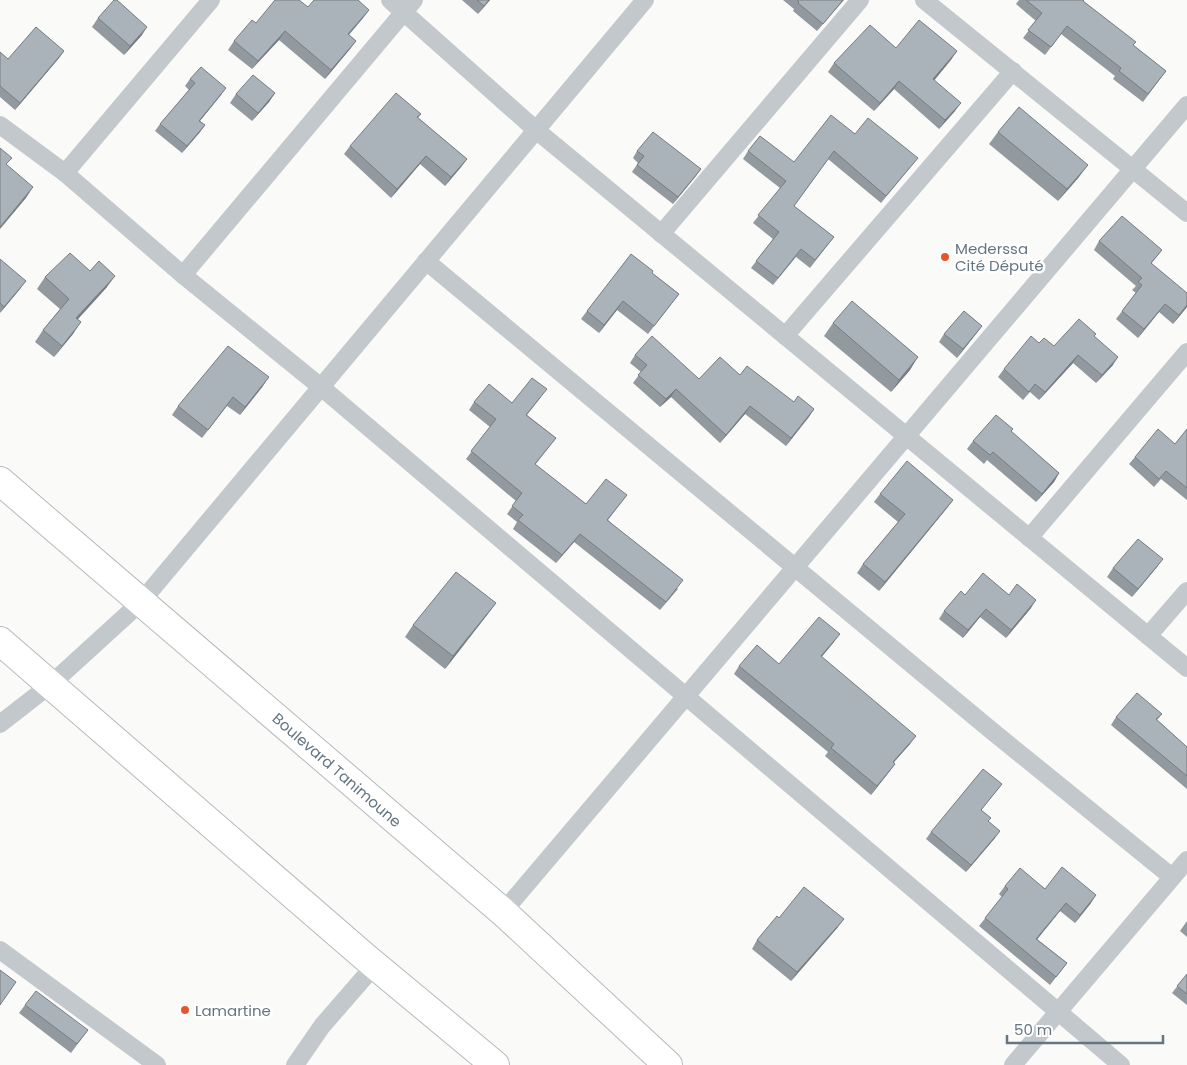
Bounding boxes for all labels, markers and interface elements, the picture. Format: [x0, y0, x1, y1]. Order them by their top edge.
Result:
place label: Mederssa Cité Député [955, 238, 1043, 276]
marker: Mederssa Cité Député [939, 251, 951, 263]
street label: Boulevard Tanimoune [268, 708, 406, 832]
place label: Lamartine [195, 1000, 271, 1021]
marker: Lamartine [179, 1004, 191, 1016]
scale bar [1007, 1012, 1163, 1044]
text: 50 m [1014, 1019, 1052, 1040]

